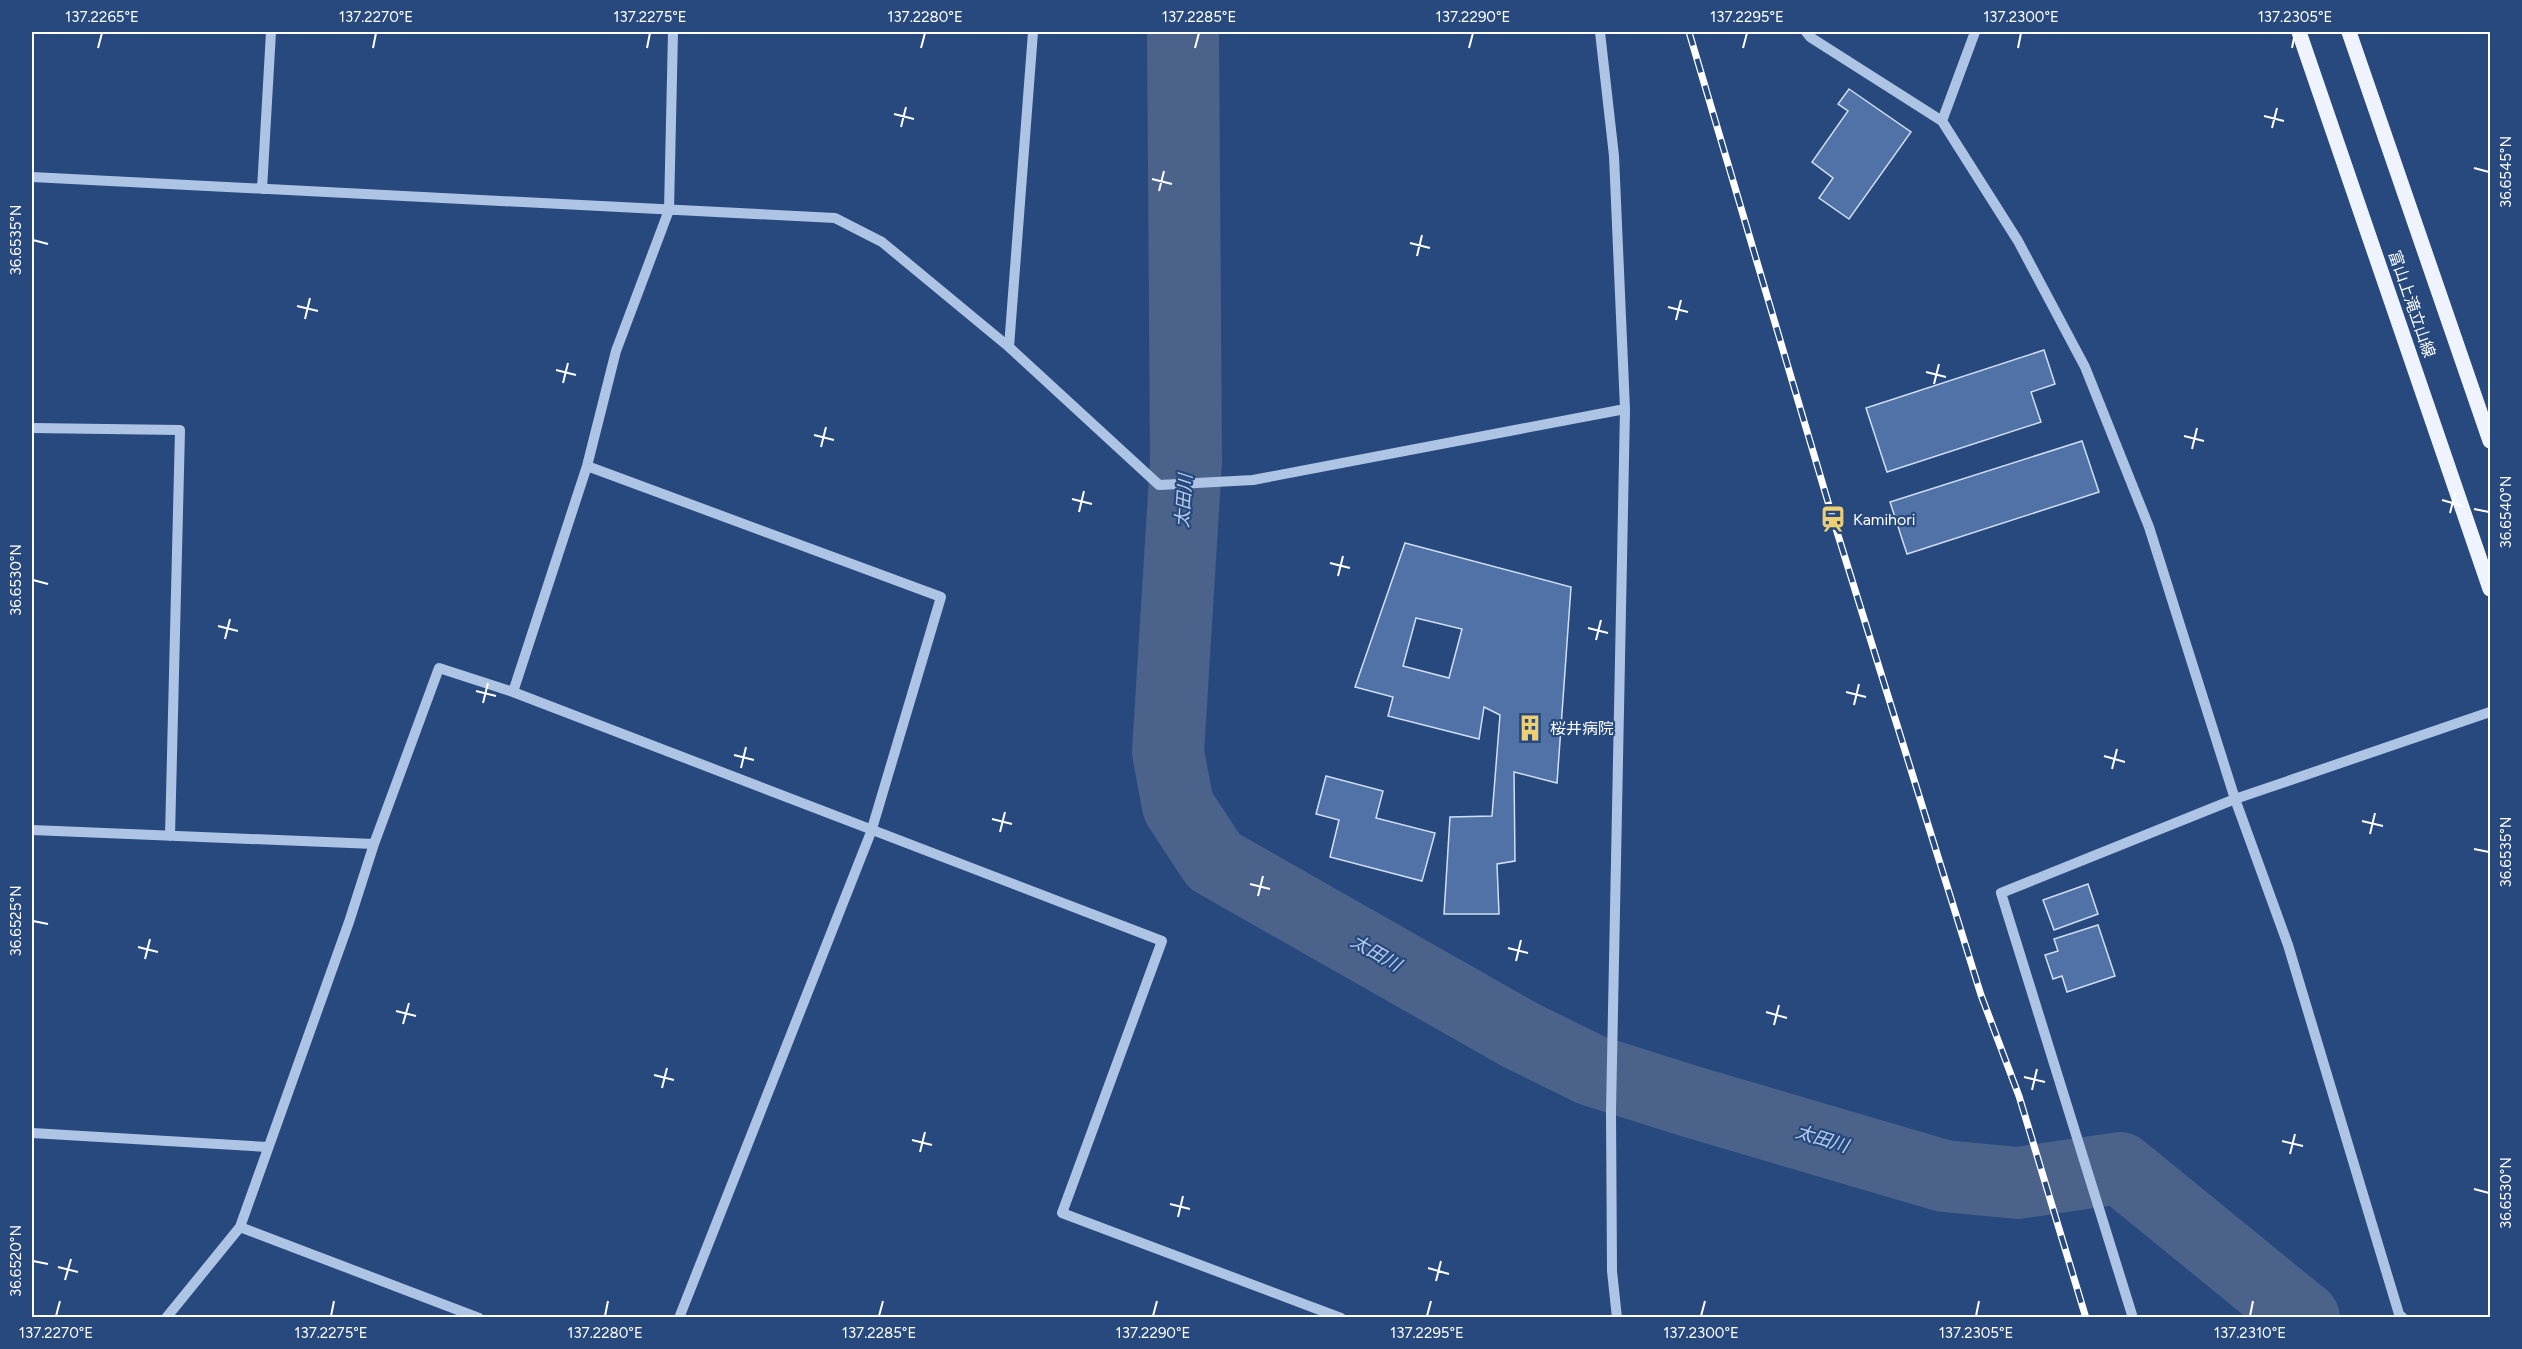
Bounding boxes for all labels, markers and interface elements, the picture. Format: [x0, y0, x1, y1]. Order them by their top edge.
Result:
text: 137.2265°E [65, 8, 139, 26]
text: 137.2270°E [339, 8, 413, 26]
text: 137.2275°E [613, 8, 687, 26]
text: 137.2280°E [887, 8, 963, 26]
text: 137.2285°E [1162, 8, 1236, 26]
text: 137.2290°E [1436, 8, 1510, 26]
text: 137.2295°E [1710, 8, 1784, 26]
text: 137.2300°E [1983, 8, 2059, 26]
text: 137.2305°E [2258, 8, 2332, 26]
text: 36.6545°N [2497, 136, 2515, 208]
text: 36.6535°N [7, 205, 25, 275]
street label: 富山上滝立山線 [2385, 248, 2439, 360]
water label: 太田川 [1171, 471, 1197, 529]
text: 36.6540°N [2497, 476, 2515, 548]
station icon: Kamihori [1818, 504, 1848, 534]
place label: Kamihori [1853, 510, 1915, 529]
text: 36.6530°N [7, 544, 25, 616]
building icon: 桜井病院 [1515, 713, 1545, 743]
place label: 桜井病院 [1550, 719, 1614, 738]
text: 36.6535°N [2497, 817, 2515, 887]
text: 36.6525°N [7, 885, 25, 957]
water label: 太田川 [1347, 930, 1407, 977]
water label: 太田川 [1793, 1121, 1853, 1158]
text: 36.6530°N [2497, 1157, 2515, 1229]
text: 36.6520°N [7, 1225, 25, 1297]
text: 137.2270°E [19, 1324, 93, 1342]
text: 137.2275°E [294, 1324, 368, 1342]
text: 137.2280°E [567, 1324, 643, 1342]
text: 137.2285°E [842, 1324, 916, 1342]
text: 137.2290°E [1116, 1324, 1190, 1342]
text: 137.2295°E [1390, 1324, 1464, 1342]
text: 137.2300°E [1663, 1324, 1739, 1342]
text: 137.2305°E [1939, 1324, 2013, 1342]
text: 137.2310°E [2214, 1324, 2286, 1342]

